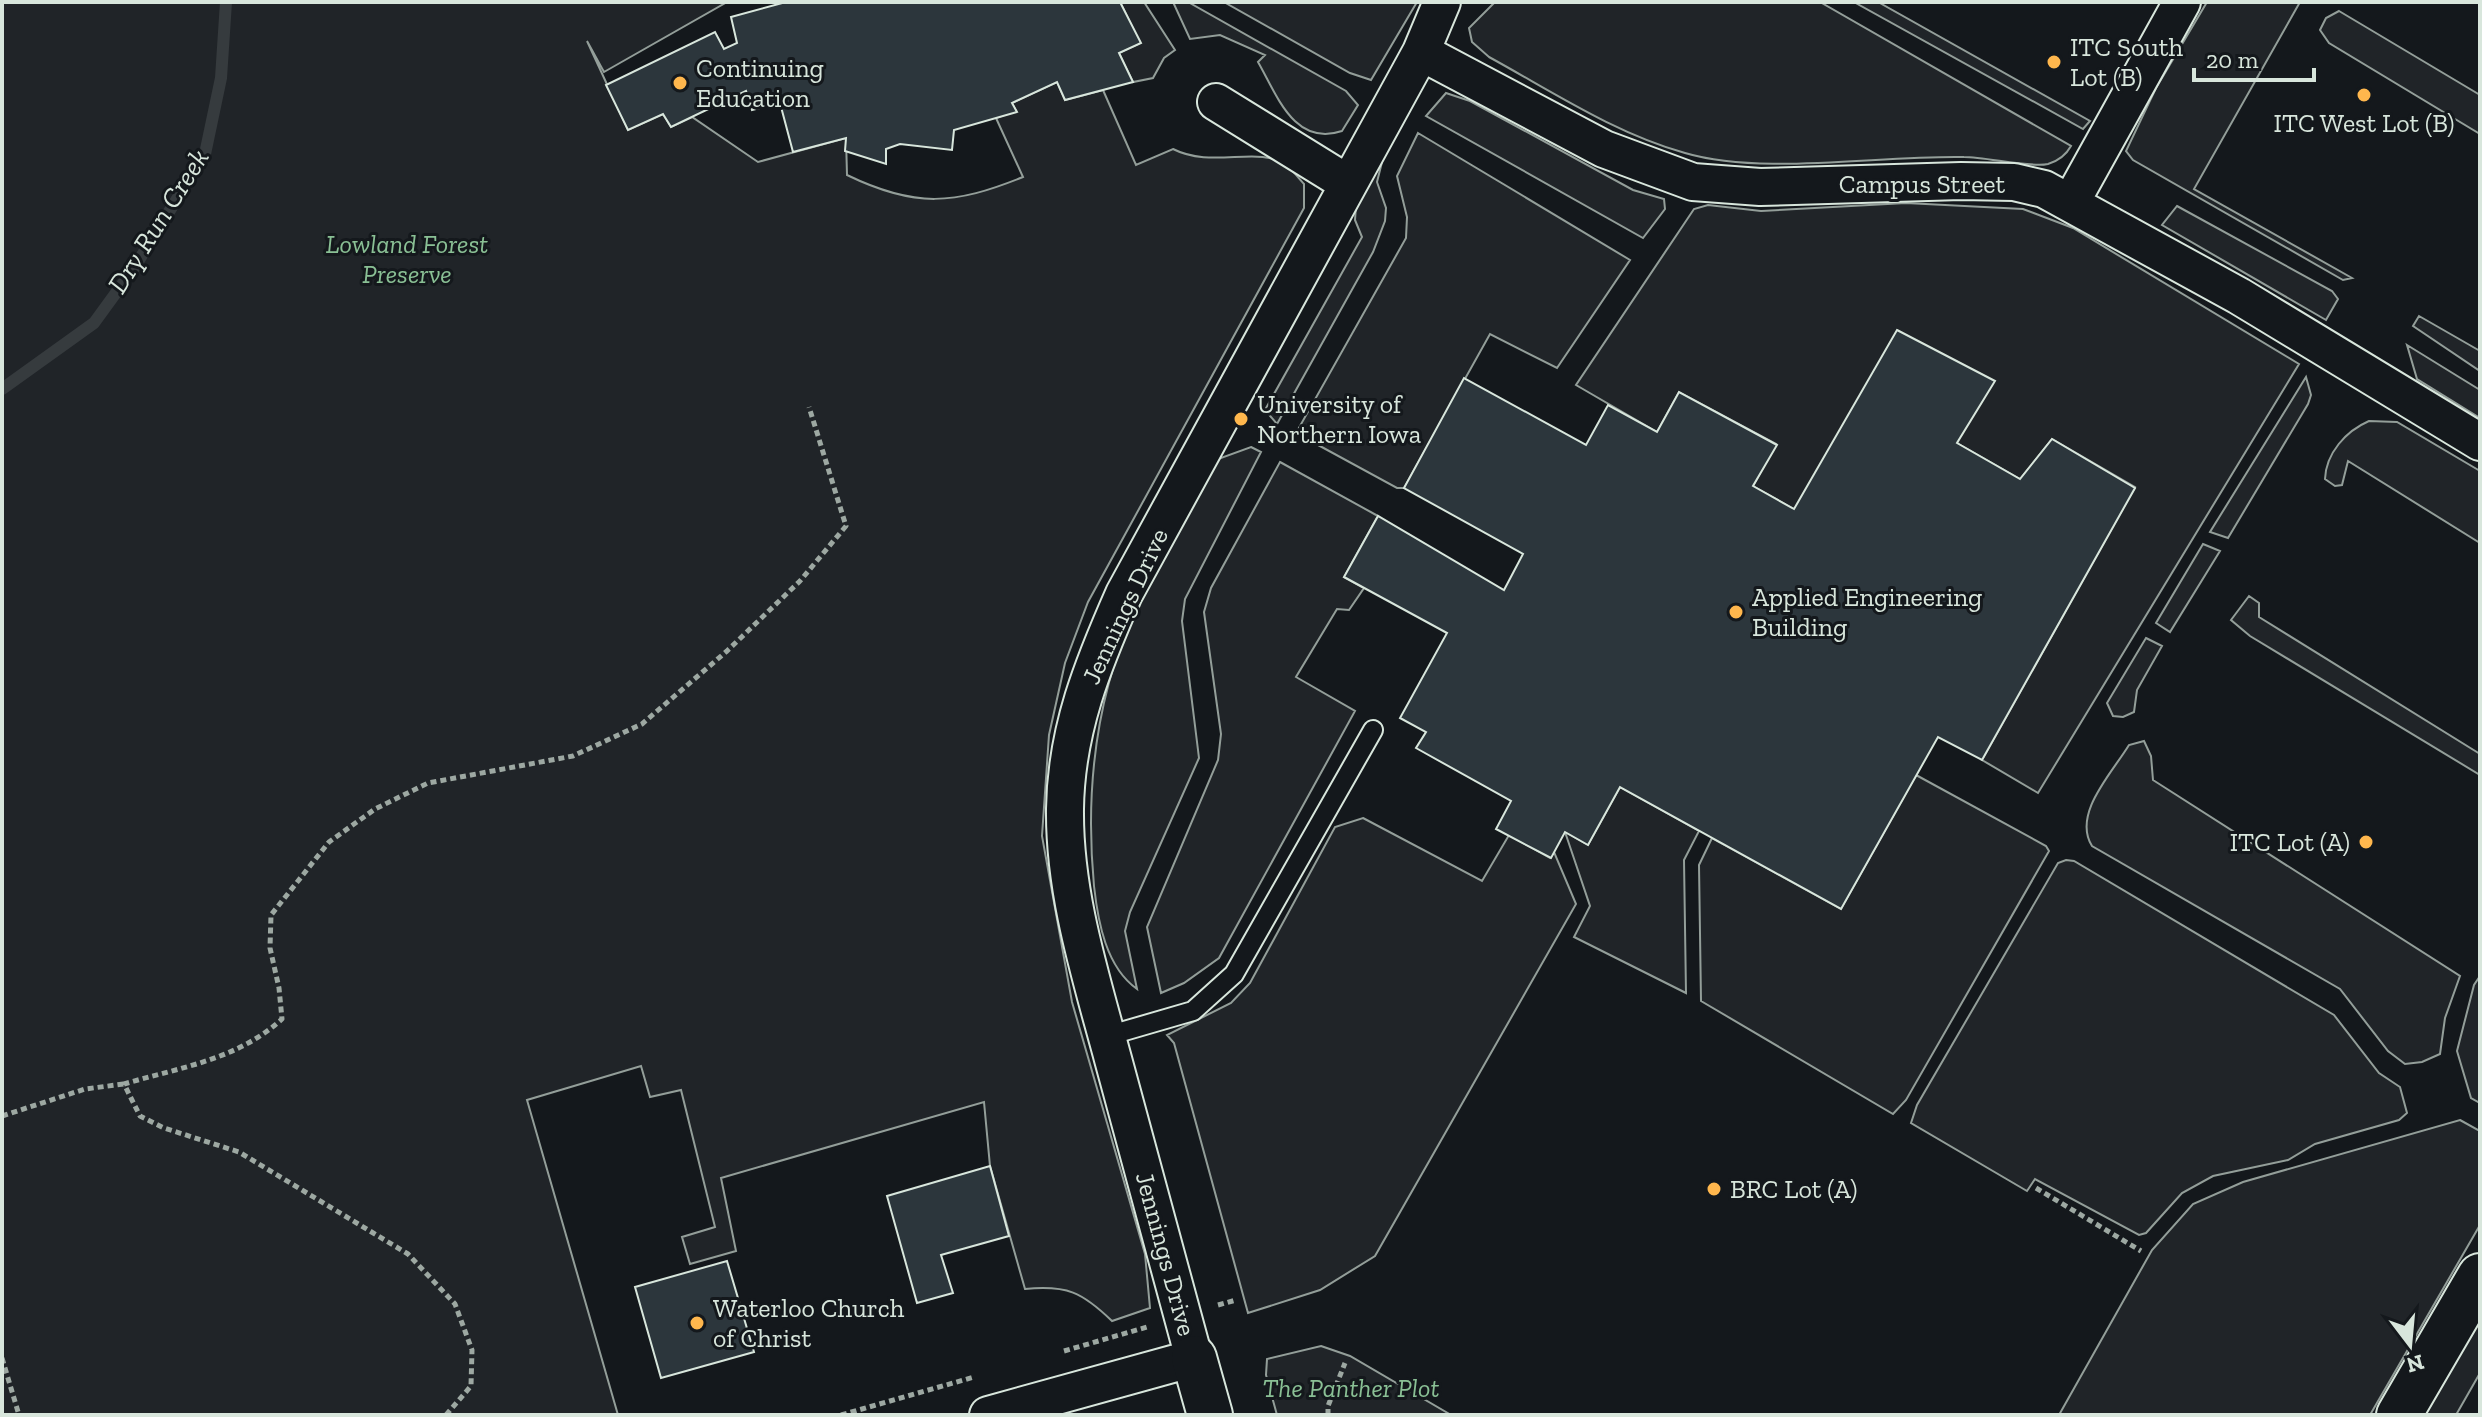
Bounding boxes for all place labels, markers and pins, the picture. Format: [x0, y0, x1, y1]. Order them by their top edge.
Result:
place label: ITC South Lot (B) [2070, 31, 2183, 93]
place label: Continuing Education [696, 52, 824, 114]
marker: ITC South Lot (B) [2045, 53, 2063, 71]
marker: Continuing Education [671, 74, 689, 92]
marker: ITC West Lot (B) [2355, 86, 2373, 104]
place label: ITC West Lot (B) [2274, 107, 2454, 139]
place label: University of Northern Iowa [1257, 388, 1422, 450]
marker: University of Northern Iowa [1232, 410, 1250, 428]
place label: Applied Engineering Building [1752, 581, 1982, 643]
marker: Applied Engineering Building [1727, 603, 1745, 621]
place label: ITC Lot (A) [2230, 826, 2350, 858]
marker: ITC Lot (A) [2357, 833, 2375, 851]
place label: BRC Lot (A) [1730, 1173, 1858, 1205]
marker: BRC Lot (A) [1705, 1180, 1723, 1198]
place label: Waterloo Church of Christ [713, 1292, 905, 1354]
marker: Waterloo Church of Christ [688, 1314, 706, 1332]

